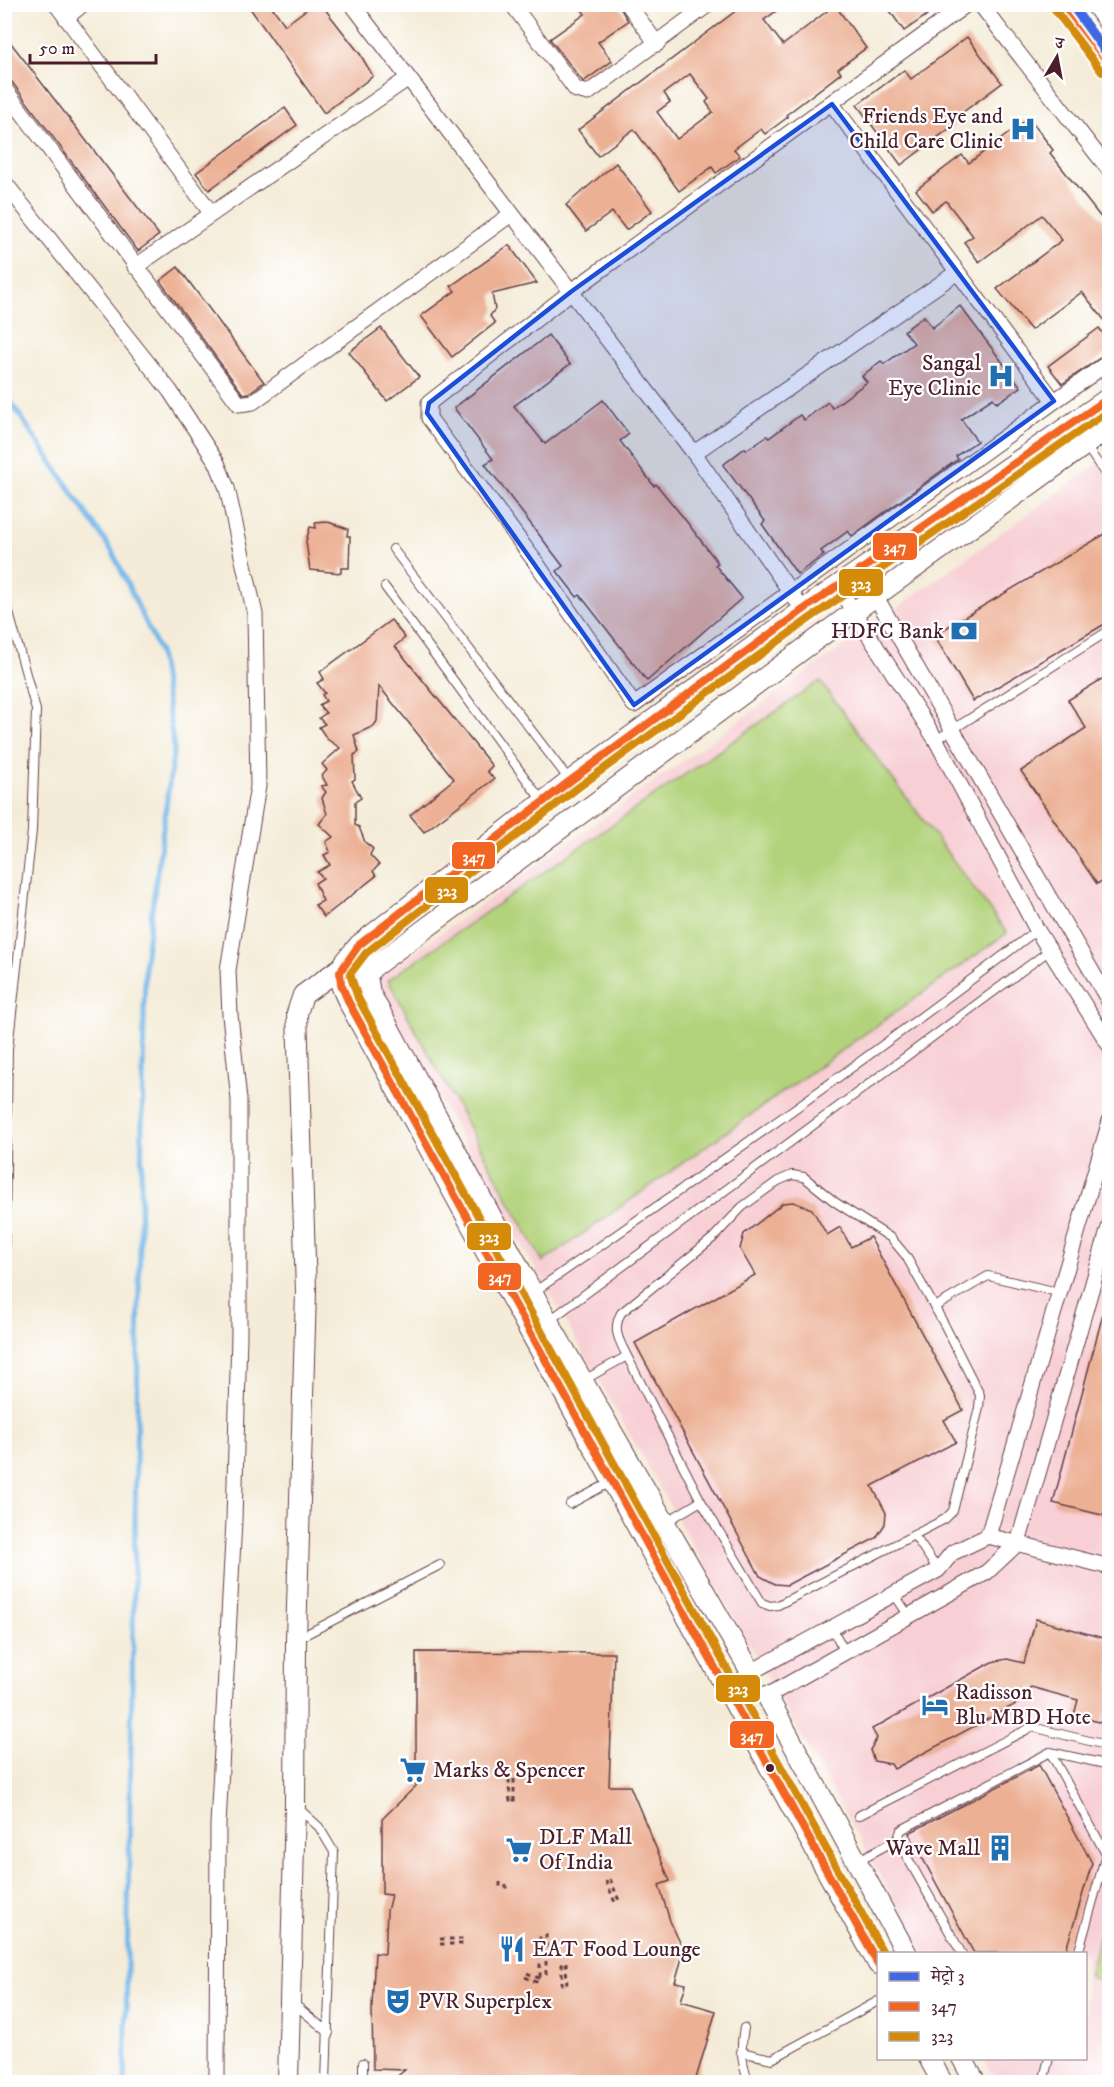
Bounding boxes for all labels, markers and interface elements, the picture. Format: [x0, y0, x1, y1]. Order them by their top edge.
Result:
scale bar [30, 27, 156, 65]
north arrow [1027, 27, 1087, 87]
text: उ [1053, 32, 1067, 54]
text: 50 m [39, 38, 75, 60]
place label: Friends Eye and Child Care Clinic [849, 103, 1003, 155]
hospital icon: Friends Eye and Child Care Clinic [1008, 114, 1038, 144]
place label: Sangal Eye Clinic [888, 350, 981, 402]
hospital icon: Sangal Eye Clinic [986, 361, 1016, 391]
line badge: 347 [872, 532, 918, 561]
text: 347 [883, 537, 907, 557]
line badge: 323 [838, 568, 884, 597]
text: 323 [851, 574, 871, 594]
bank icon: HDFC Bank [949, 616, 979, 646]
place label: HDFC Bank [831, 618, 944, 645]
line badge: 347 [451, 841, 496, 870]
text: 347 [462, 847, 486, 867]
line badge: 323 [424, 876, 469, 904]
text: 323 [437, 881, 457, 901]
line badge: 323 [466, 1222, 512, 1251]
text: 323 [479, 1227, 499, 1247]
line badge: 347 [477, 1262, 522, 1291]
text: 347 [488, 1267, 512, 1287]
line badge: 323 [715, 1674, 761, 1703]
text: 323 [728, 1679, 748, 1699]
place label: Radisson Blu MBD Hote [955, 1679, 1091, 1731]
hotel icon: Radisson Blu MBD Hote [920, 1690, 950, 1720]
line badge: 347 [729, 1720, 775, 1749]
text: 347 [740, 1726, 764, 1746]
supermarket icon: Marks & Spencer [398, 1755, 428, 1785]
place label: Marks & Spencer [433, 1757, 586, 1784]
unlabelled marker [764, 1762, 776, 1774]
place label: DLF Mall Of India [539, 1824, 632, 1876]
building icon: Wave Mall [985, 1833, 1015, 1863]
supermarket icon: DLF Mall Of India [504, 1835, 534, 1865]
place label: Wave Mall [885, 1835, 980, 1862]
restaurant icon: EAT Food Lounge [497, 1934, 527, 1964]
place label: EAT Food Lounge [532, 1936, 701, 1963]
legend [877, 1952, 1087, 2060]
text: मेट्रो 3 [930, 1966, 964, 1988]
theatre icon: PVR Superplex [383, 1986, 413, 2016]
place label: PVR Superplex [418, 1988, 552, 2015]
text: 347 [931, 1996, 957, 2018]
text: 323 [931, 2026, 953, 2048]

